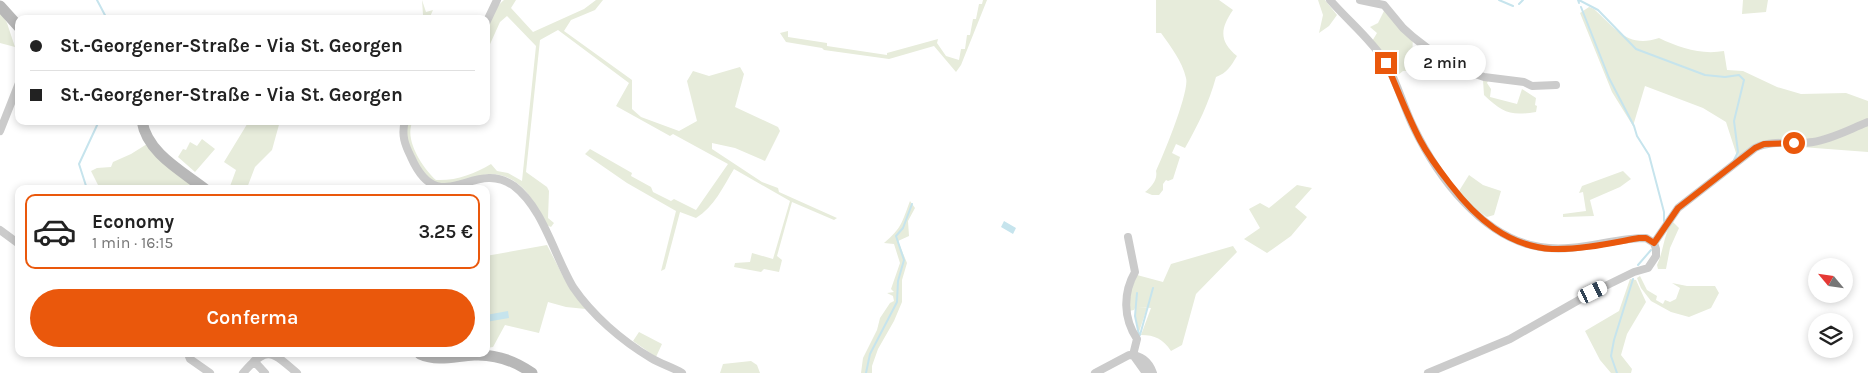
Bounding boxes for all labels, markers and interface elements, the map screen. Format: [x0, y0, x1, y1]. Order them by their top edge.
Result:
text: St.-Georgener-Straße - Via St. Georgen [60, 35, 403, 57]
callout: 2 min [1404, 46, 1486, 80]
route end [1375, 52, 1397, 74]
text: 2 min [1423, 53, 1467, 72]
text: St.-Georgener-Straße - Via St. Georgen [60, 84, 403, 106]
route start [1783, 132, 1805, 154]
icon: car [32, 209, 77, 254]
text: Economy [92, 211, 174, 233]
text: 3.25 € [418, 221, 473, 243]
text: 1 min · 16:15 [92, 233, 173, 252]
north arrow [1808, 258, 1852, 302]
map controls [1808, 258, 1853, 358]
car [1576, 279, 1609, 305]
button: Conferma [30, 289, 475, 347]
button: layers [1808, 313, 1853, 358]

